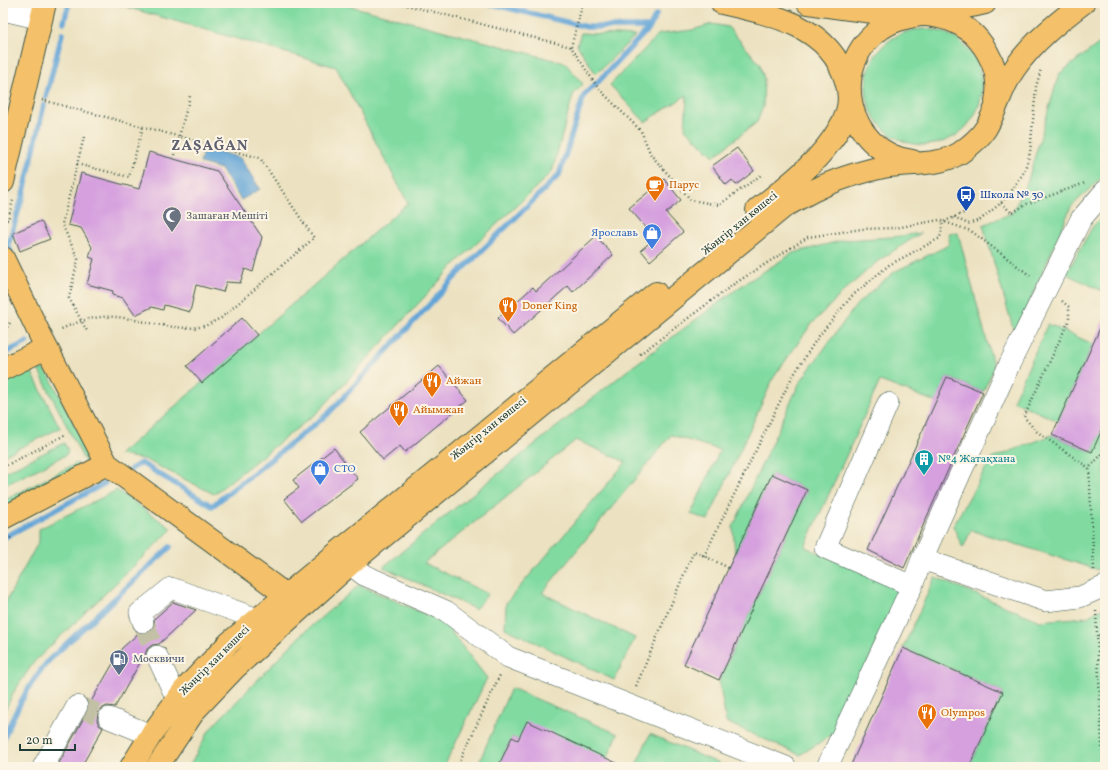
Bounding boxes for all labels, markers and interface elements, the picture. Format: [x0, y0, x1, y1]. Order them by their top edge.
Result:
district label: ZAŞAĞAN [171, 136, 249, 157]
cafe icon: Парус [644, 174, 666, 202]
place label: Парус [669, 178, 699, 193]
bus stop icon: Школа № 30 [955, 184, 977, 212]
place label: Школа № 30 [980, 188, 1044, 203]
street label: Жәңгір хан көшесі [699, 189, 781, 259]
mosque icon: Зашаған Мешіті [161, 205, 183, 233]
place label: Зашаған Мешіті [186, 209, 268, 224]
shop icon: Ярославь [641, 222, 663, 250]
place label: Ярославь [591, 226, 638, 241]
restaurant icon: Doner King [497, 295, 519, 323]
place label: Doner King [522, 299, 578, 314]
restaurant icon: Айжан [421, 370, 443, 398]
place label: Айжан [446, 374, 482, 389]
street label: Жәңгір хан көшесі [448, 394, 530, 464]
restaurant icon: Айымжан [388, 399, 410, 427]
place label: Айымжан [413, 403, 464, 418]
building icon: №4 Жатақхана [913, 448, 935, 476]
place label: №4 Жатақхана [938, 452, 1016, 467]
shop icon: СТО [309, 458, 331, 486]
place label: СТО [334, 462, 356, 477]
street label: Жәңгір хан көшесі [177, 623, 253, 699]
fuel station icon: Москвичи [108, 648, 130, 676]
place label: Москвичи [133, 652, 185, 667]
restaurant icon: Olympos [916, 702, 938, 730]
place label: Olympos [941, 706, 985, 721]
scale bar [20, 726, 75, 752]
text: 20 m [26, 733, 53, 749]

